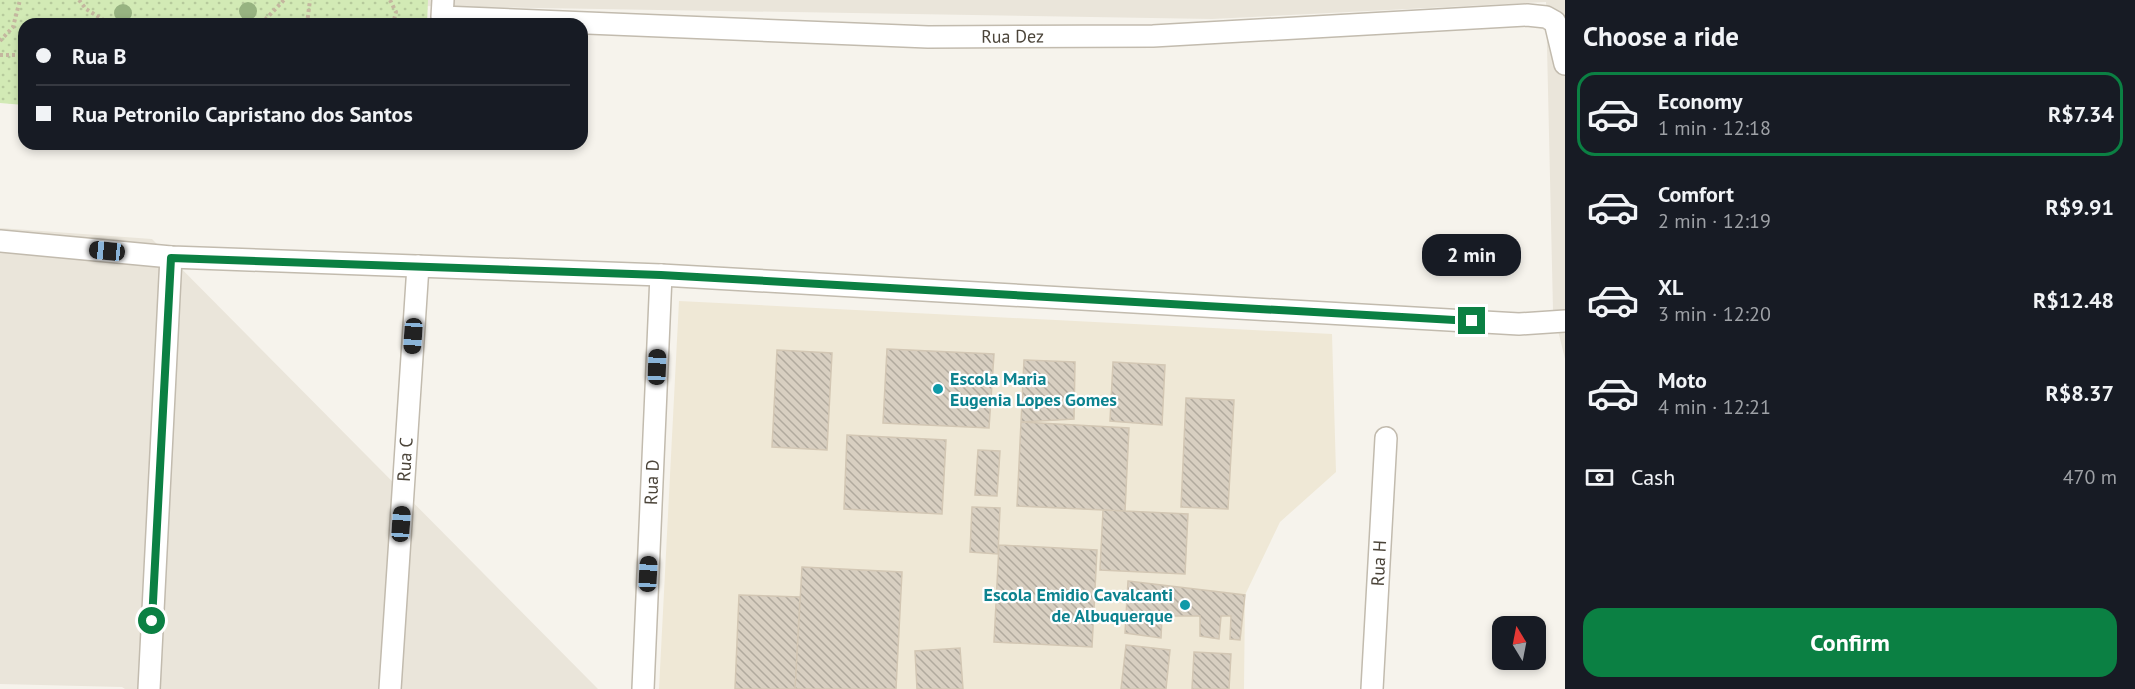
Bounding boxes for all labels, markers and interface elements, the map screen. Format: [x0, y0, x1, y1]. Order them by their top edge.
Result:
text: Choose a ride [1583, 19, 1739, 53]
street label: Rua Dez [981, 24, 1044, 48]
text: Rua B [72, 42, 127, 70]
icon: car [1586, 87, 1640, 141]
text: Economy [1658, 87, 1742, 115]
text: Rua Petronilo Capristano dos Santos [72, 100, 413, 128]
text: R$7.34 [2048, 100, 2114, 128]
text: 1 min · 12:18 [1658, 115, 1771, 141]
icon: car [1586, 180, 1640, 234]
text: Comfort [1658, 180, 1734, 208]
text: R$9.91 [2045, 193, 2114, 221]
text: 2 min · 12:19 [1658, 208, 1771, 234]
callout: 2 min [1422, 234, 1522, 276]
car [88, 240, 126, 262]
text: 2 min [1447, 242, 1496, 268]
icon: car [1586, 273, 1640, 327]
text: XL [1658, 273, 1683, 301]
text: R$12.48 [2033, 286, 2114, 314]
text: 3 min · 12:20 [1658, 301, 1771, 327]
route end [1458, 307, 1485, 334]
car [403, 317, 423, 355]
car [647, 349, 667, 385]
icon: car [1586, 366, 1640, 420]
text: Moto [1658, 366, 1707, 394]
place label: Escola Maria Eugenia Lopes Gomes [950, 367, 1117, 411]
text: R$8.37 [2045, 379, 2114, 407]
marker: Escola Maria Eugenia Lopes Gomes [931, 382, 945, 396]
text: 4 min · 12:21 [1658, 394, 1771, 420]
street label: Rua C [392, 437, 418, 482]
street label: Rua D [639, 459, 664, 506]
icon: cash [1583, 461, 1616, 494]
text: Cash [1631, 463, 1675, 491]
text: 470 m [2063, 464, 2117, 490]
car [391, 505, 411, 543]
street label: Rua H [1366, 540, 1391, 587]
car [638, 556, 658, 592]
place label: Escola Emidio Cavalcanti de Albuquerque [984, 583, 1173, 627]
marker: Escola Emidio Cavalcanti de Albuquerque [1178, 598, 1192, 612]
route start [138, 607, 165, 634]
button: Confirm [1583, 608, 2117, 677]
north arrow [1492, 616, 1546, 670]
map controls [1492, 616, 1546, 670]

